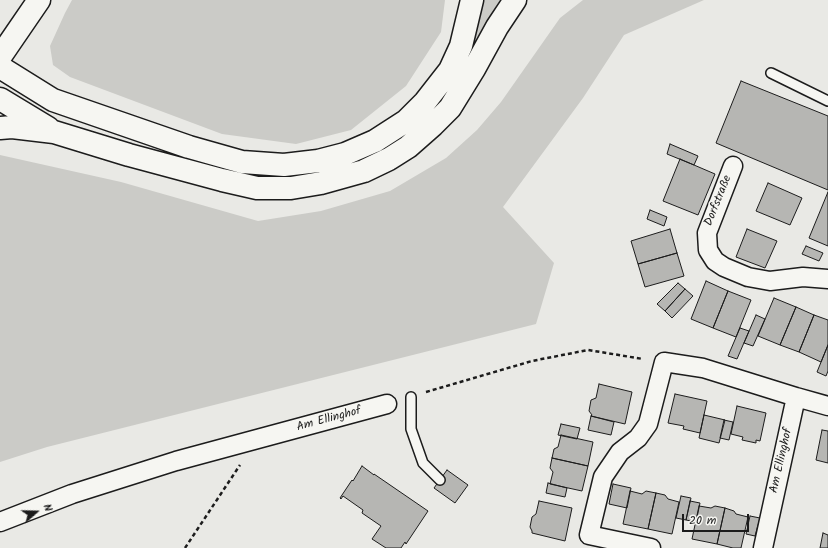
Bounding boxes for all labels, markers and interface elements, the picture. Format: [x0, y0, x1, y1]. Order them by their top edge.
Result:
street label: Dorfstraße [702, 174, 736, 228]
street label: Am Ellinghof [295, 405, 363, 435]
street label: Am Ellinghof [768, 427, 796, 495]
north arrow [16, 492, 56, 532]
text: N [38, 502, 57, 514]
scale bar [684, 506, 751, 532]
text: 20 m [689, 511, 716, 530]

